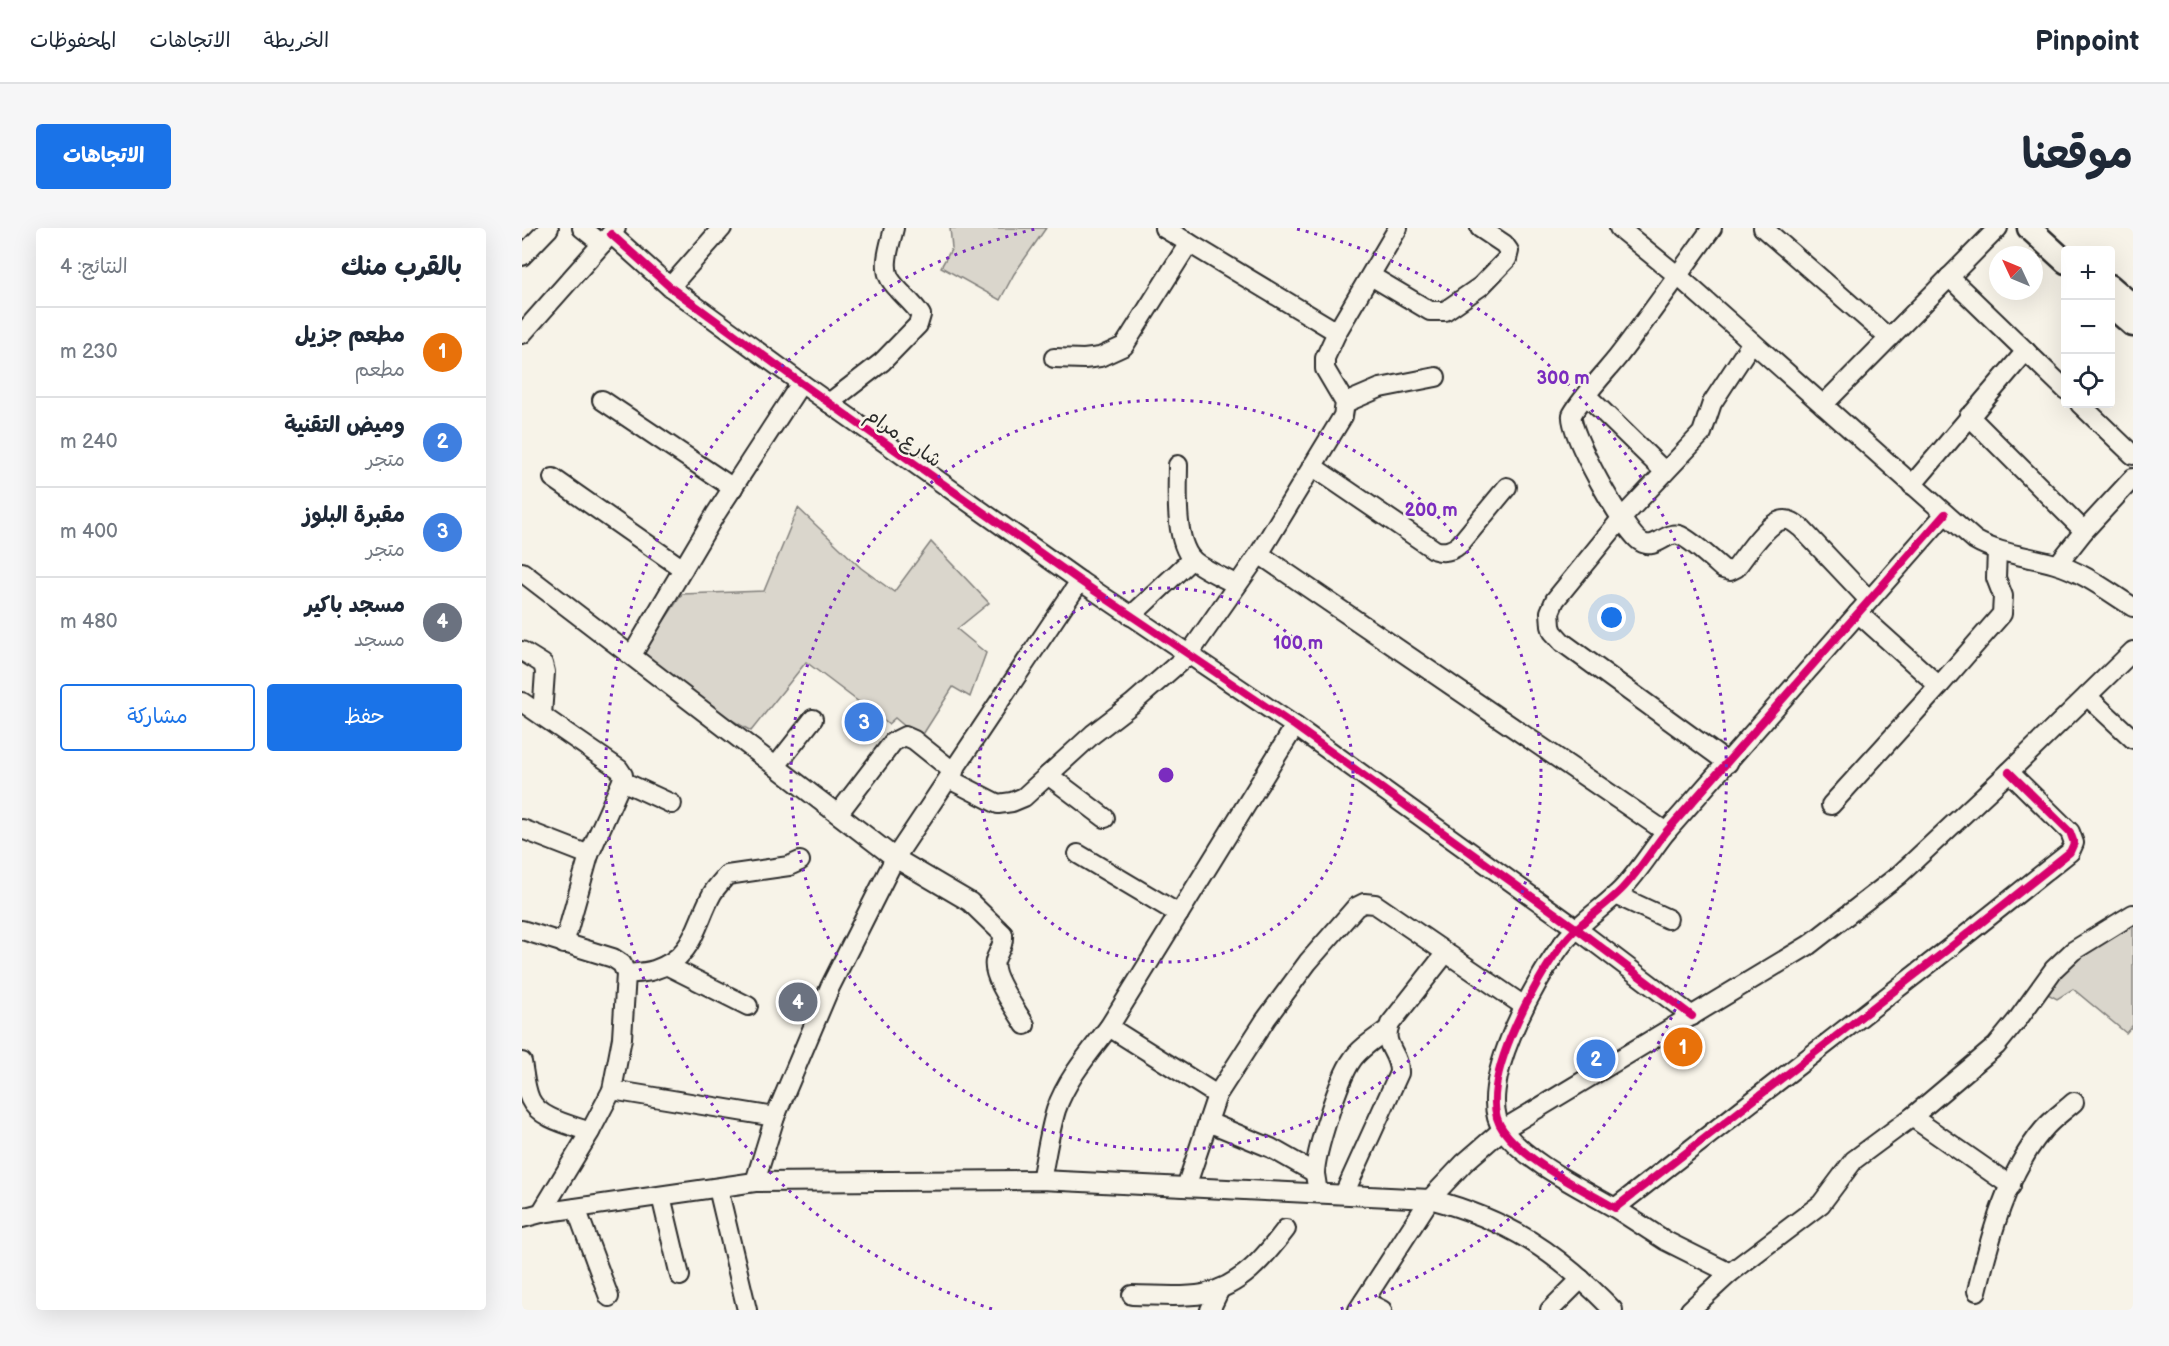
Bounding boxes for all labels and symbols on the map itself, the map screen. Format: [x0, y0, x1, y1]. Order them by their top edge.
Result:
north arrow [1989, 246, 2043, 300]
text: 300 m [1536, 368, 1590, 389]
street label: شارع مرام [859, 403, 946, 475]
text: 200 m [1404, 500, 1458, 521]
your location [1597, 603, 1626, 632]
text: 100 m [1273, 633, 1323, 654]
pin: 3 [844, 700, 884, 744]
centre of rings [1156, 765, 1176, 785]
pin: 4 [778, 980, 818, 1024]
pin: 1 [1664, 1024, 1702, 1070]
pin: 2 [1576, 1036, 1616, 1082]

